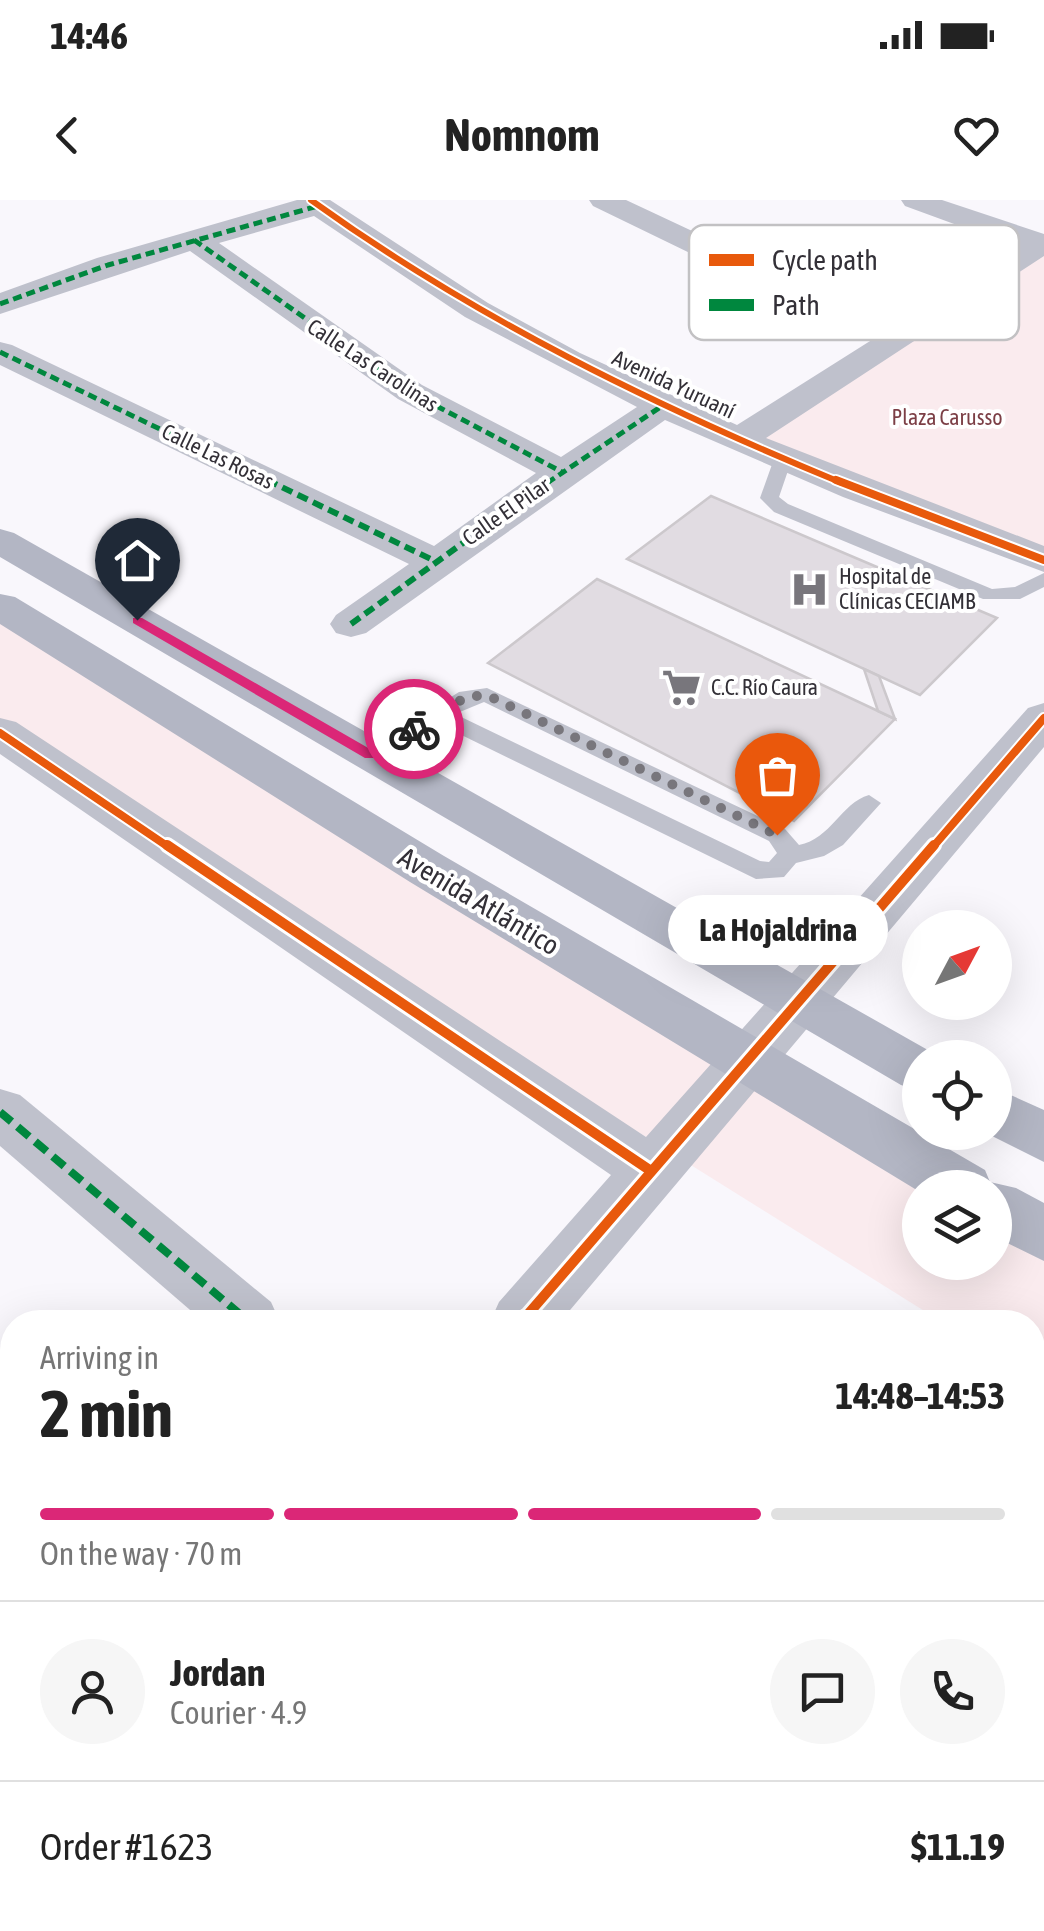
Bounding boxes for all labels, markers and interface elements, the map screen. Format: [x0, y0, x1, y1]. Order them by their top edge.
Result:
text: 14:46 [50, 14, 128, 57]
icon: back [40, 108, 95, 163]
icon: heart [949, 108, 1004, 163]
text: Nomnom [444, 109, 600, 161]
legend [689, 225, 1019, 340]
text: Cycle path [772, 244, 878, 276]
text: Path [772, 289, 820, 321]
street label: Calle Las Carolinas [303, 313, 443, 417]
street label: Avenida Yuruaní [608, 344, 740, 424]
park label: Plaza Carusso [891, 404, 1003, 430]
street label: Calle Las Rosas [158, 418, 278, 494]
street label: Calle El Pilar [457, 471, 555, 551]
pin [95, 518, 180, 621]
icon: home [110, 533, 165, 588]
place label: Hospital de Clínicas CECIAMB [839, 563, 976, 614]
hospital icon: Hospital de Clínicas CECIAMB [788, 568, 830, 610]
supermarket icon: C.C. Río Caura [660, 666, 702, 708]
place label: C.C. Río Caura [711, 674, 818, 700]
courier [364, 679, 464, 779]
icon: bike [387, 702, 442, 757]
pin [735, 733, 820, 836]
icon: bag [750, 748, 805, 803]
street label: Avenida Atlántico [393, 841, 565, 961]
callout: La Hojaldrina [667, 895, 887, 965]
north arrow [902, 910, 1012, 1020]
map controls [902, 910, 1012, 1280]
text: La Hojaldrina [699, 911, 857, 948]
button: locate [902, 1040, 1012, 1150]
button: layers [902, 1170, 1012, 1280]
text: Arriving in [40, 1339, 159, 1376]
text: 14:48–14:53 [835, 1374, 1005, 1417]
text: 2 min [40, 1376, 173, 1451]
text: On the way · 70 m [40, 1535, 242, 1572]
button: person [40, 1639, 145, 1744]
button: chat [770, 1639, 875, 1744]
button: phone [900, 1639, 1005, 1744]
text: Jordan [170, 1651, 265, 1694]
text: Courier · 4.9 [170, 1694, 307, 1731]
text: Order #1623 [40, 1825, 213, 1868]
text: $11.19 [911, 1825, 1005, 1868]

